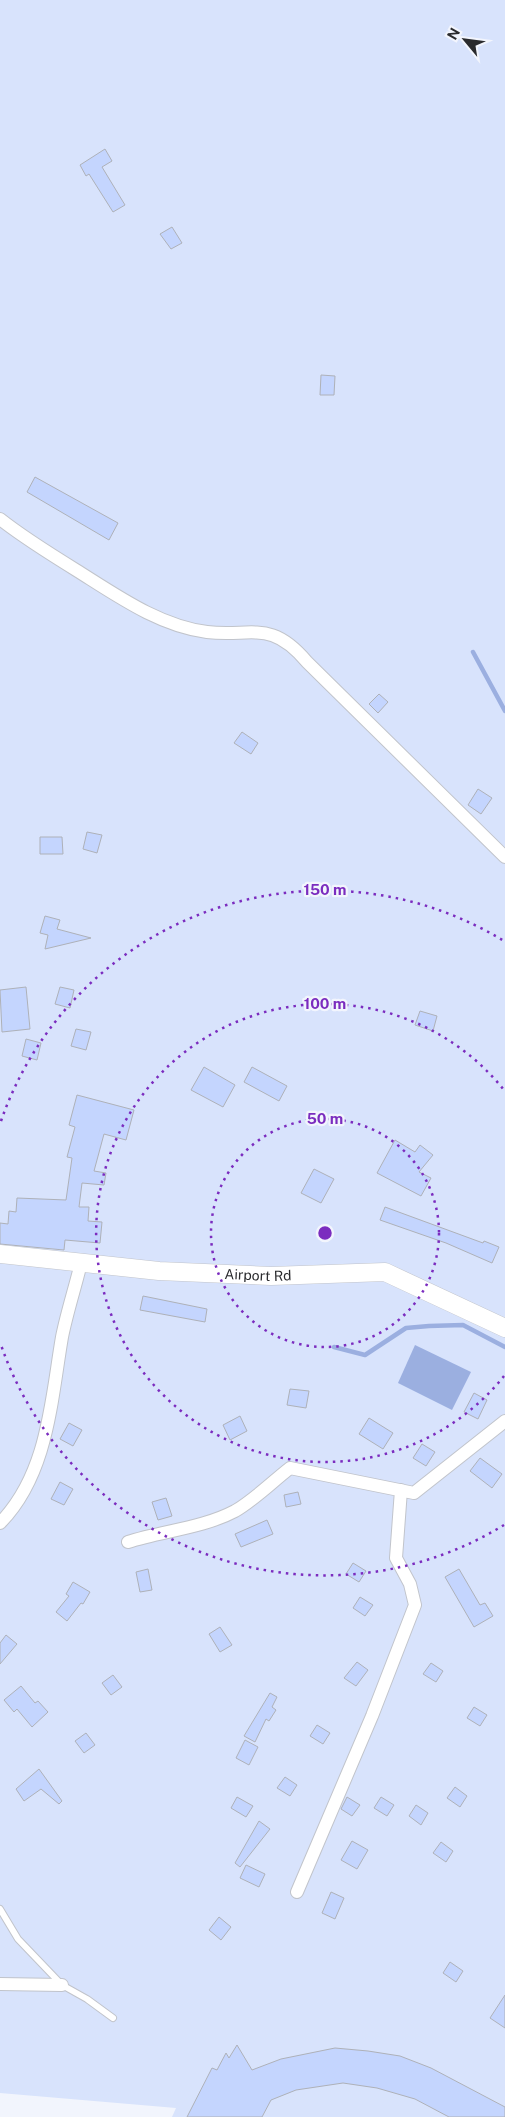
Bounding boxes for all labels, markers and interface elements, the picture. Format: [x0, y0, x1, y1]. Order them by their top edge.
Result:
north arrow [440, 15, 490, 65]
text: N [444, 25, 463, 42]
text: 150 m [303, 881, 347, 898]
text: 100 m [304, 995, 346, 1012]
text: 50 m [307, 1110, 343, 1127]
centre of rings [316, 1224, 334, 1242]
street label: Airport Rd [224, 1266, 292, 1284]

